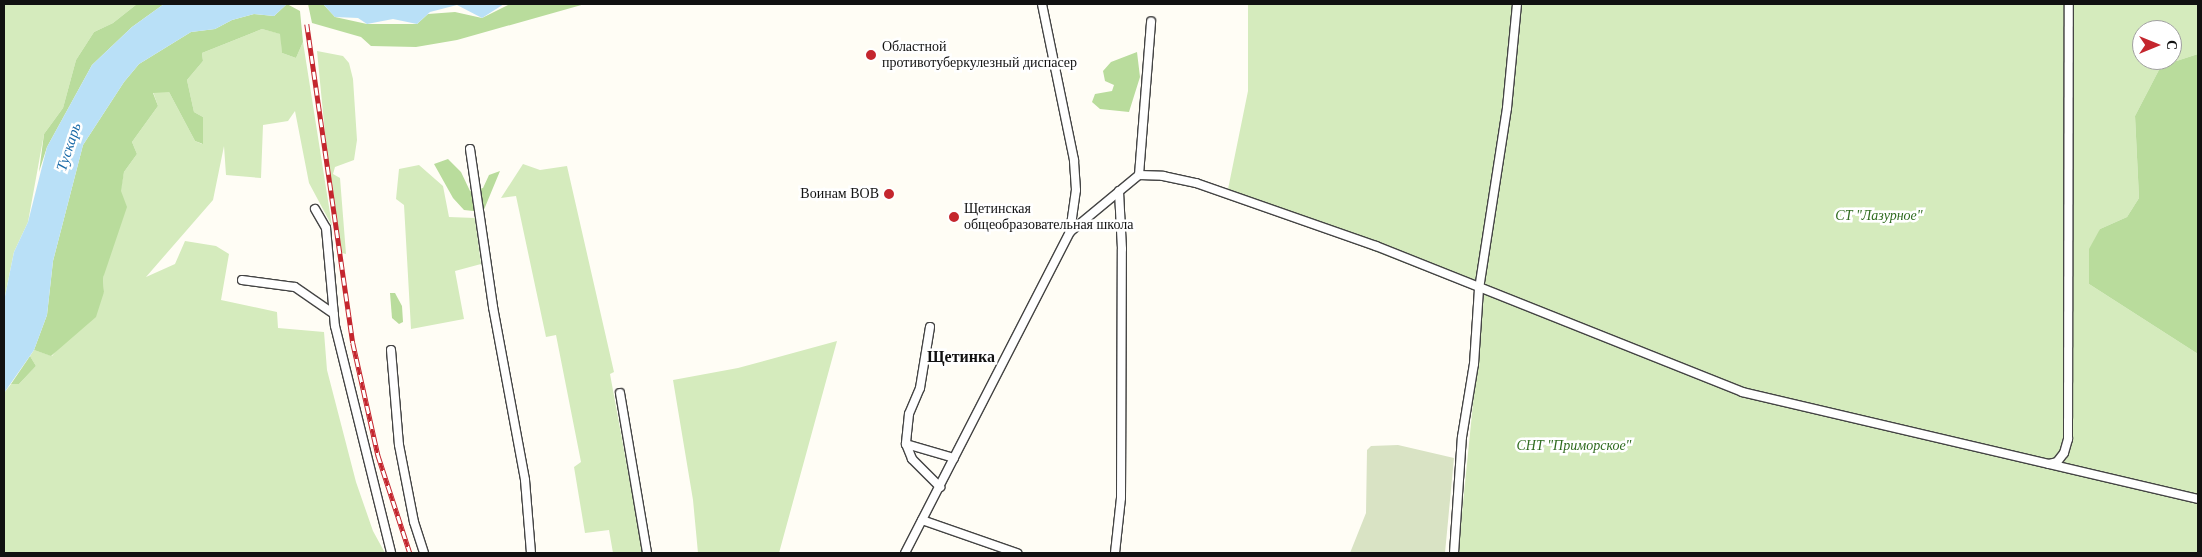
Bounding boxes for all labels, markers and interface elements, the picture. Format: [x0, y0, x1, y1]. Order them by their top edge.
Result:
north arrow [2132, 20, 2182, 70]
place label: Областной противотуберкулезный диспасер [882, 39, 1077, 72]
text: С [2164, 40, 2179, 50]
marker: Областной противотуберкулезный диспасер [864, 48, 878, 62]
water label: Тускарь [53, 121, 85, 173]
place label: Воинам ВОВ [800, 186, 879, 202]
marker: Воинам ВОВ [883, 188, 895, 200]
place label: Щетинская общеобразовательная школа [964, 201, 1133, 233]
park label: СТ "Лазурное" [1835, 208, 1923, 224]
marker: Щетинская общеобразовательная школа [948, 211, 960, 223]
district label: Щетинка [927, 347, 995, 367]
park label: СНТ "Приморское" [1517, 438, 1631, 454]

